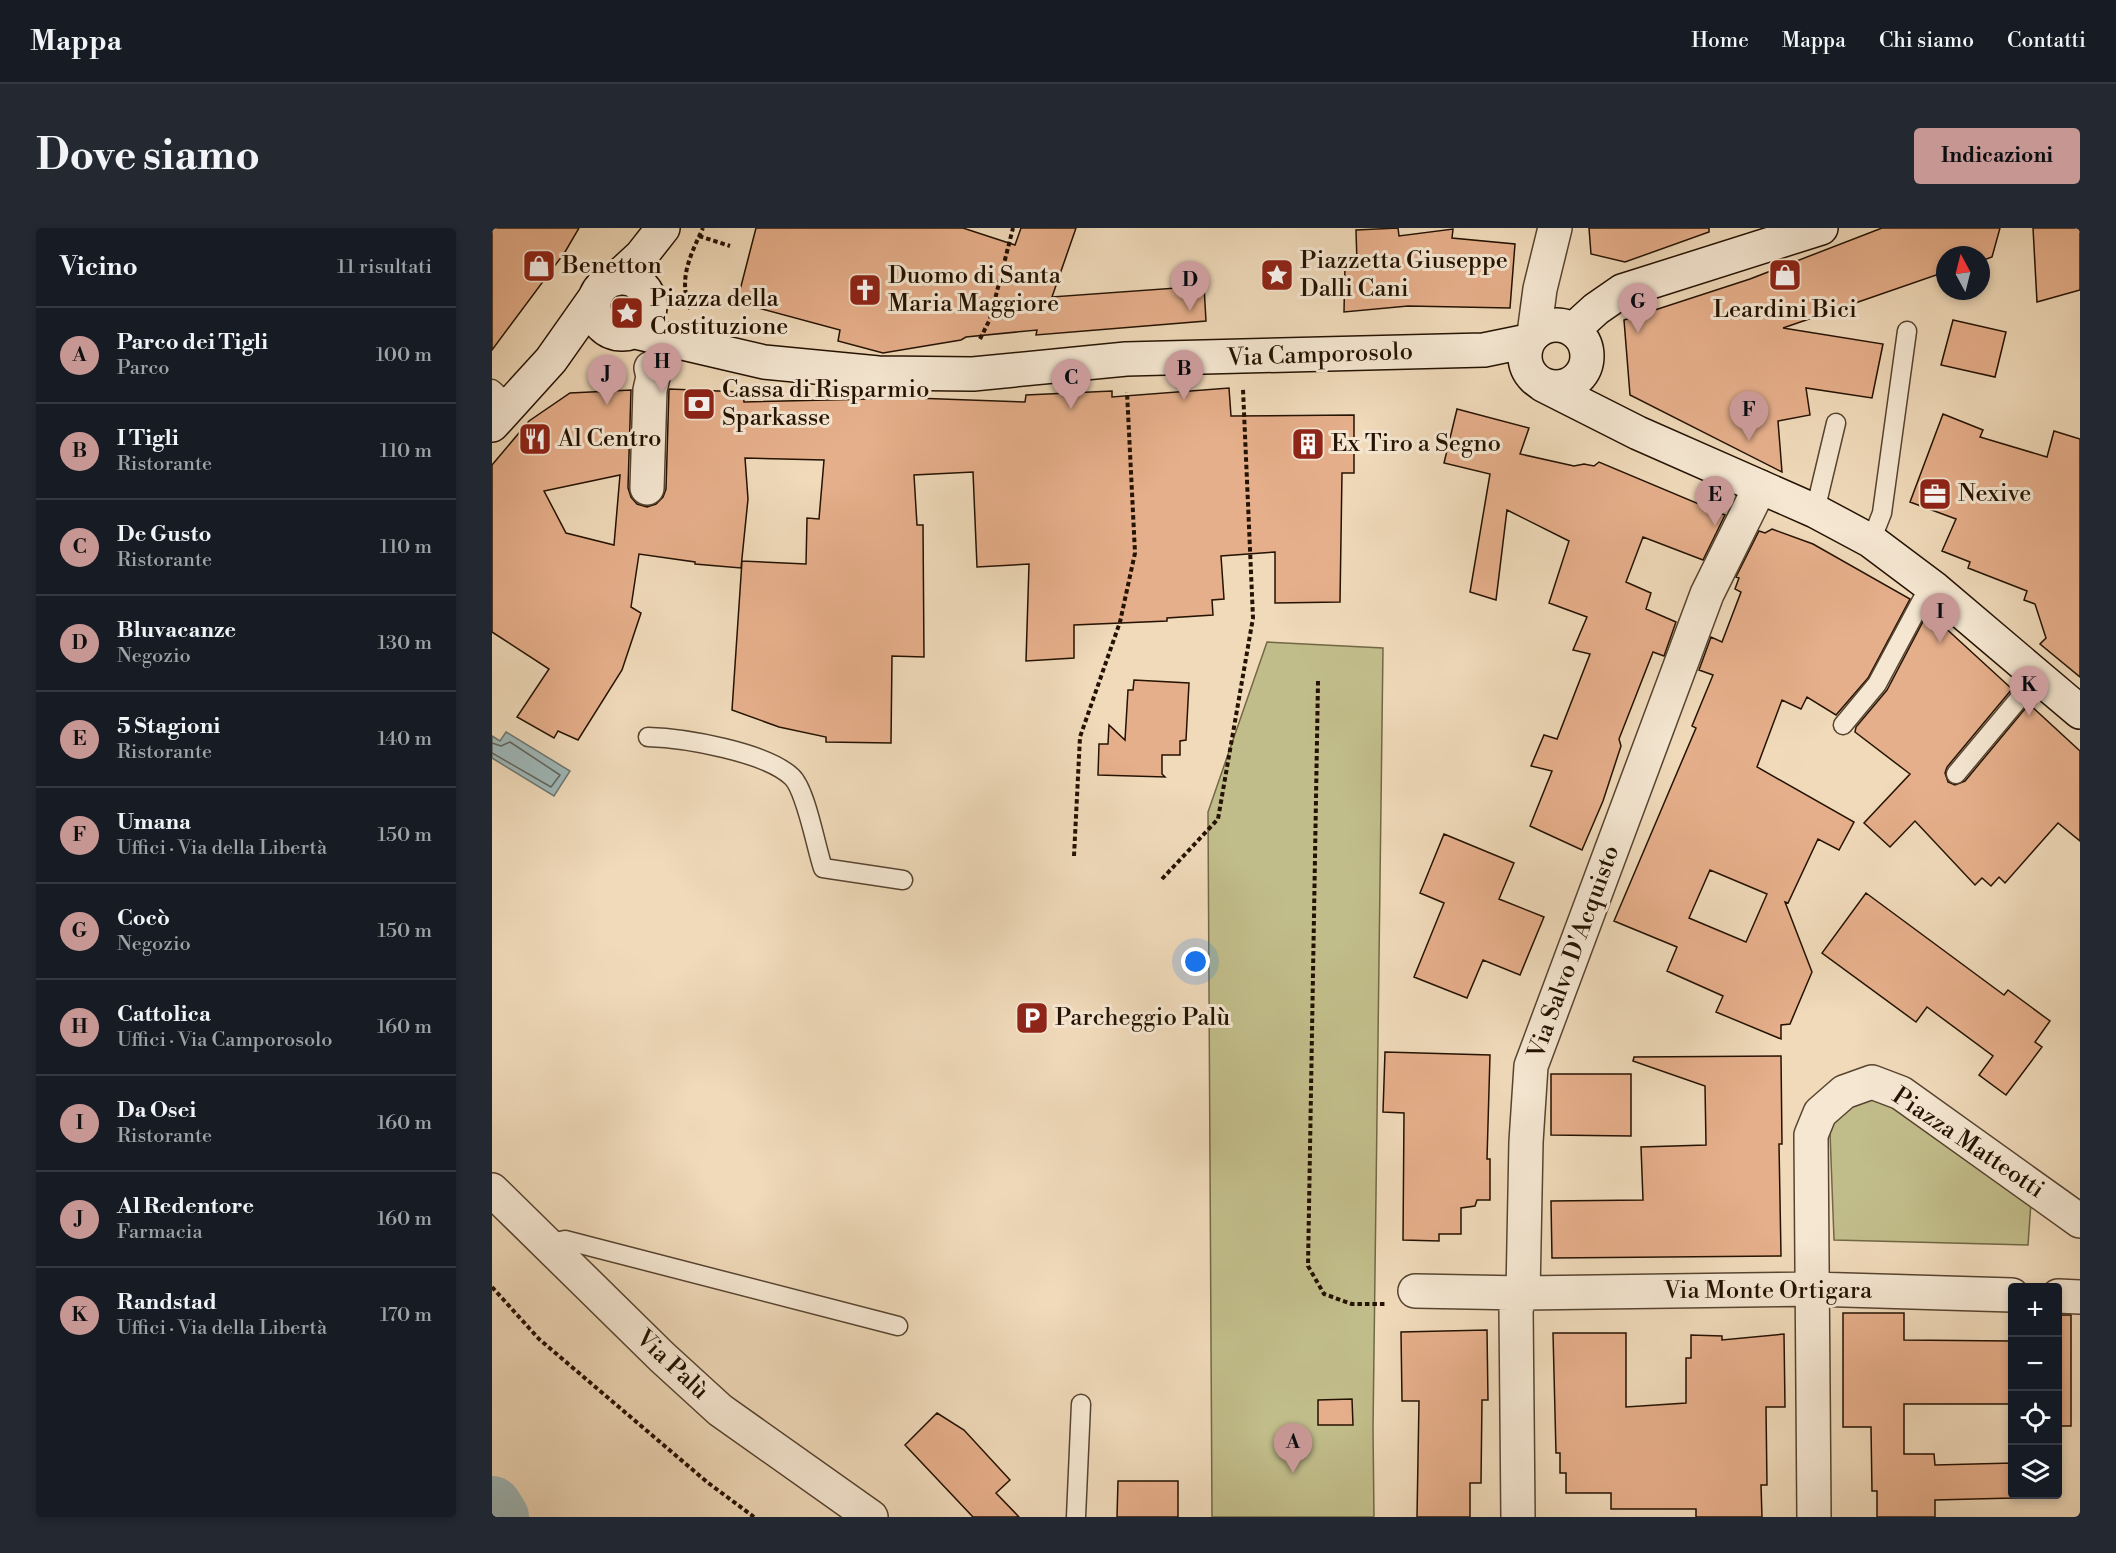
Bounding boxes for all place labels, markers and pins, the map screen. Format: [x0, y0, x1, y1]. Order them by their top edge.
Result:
place label: Piazzetta Giuseppe Dalli Cani [1300, 246, 1508, 304]
shop icon: Benetton [521, 248, 557, 284]
place label: Benetton [561, 251, 662, 281]
place icon: Piazzetta Giuseppe Dalli Cani [1259, 257, 1295, 293]
shop icon: Leardini Bici [1767, 257, 1803, 293]
place label: Duomo di Santa Maria Maggiore [888, 261, 1062, 319]
pin: D [1170, 262, 1210, 311]
church icon: Duomo di Santa Maria Maggiore [847, 272, 883, 308]
place label: Piazza della Costituzione [650, 284, 788, 342]
pin: G [1618, 284, 1658, 333]
place icon: Piazza della Costituzione [609, 295, 645, 331]
place label: Leardini Bici [1713, 295, 1857, 325]
pin: H [642, 344, 682, 393]
pin: B [1164, 350, 1204, 400]
pin: J [588, 356, 626, 405]
pin: C [1052, 360, 1090, 409]
place label: Cassa di Risparmio Sparkasse [722, 375, 930, 433]
bank icon: Cassa di Risparmio Sparkasse [681, 386, 717, 422]
pin: F [1730, 392, 1768, 441]
restaurant icon: Al Centro [517, 421, 553, 457]
place label: Al Centro [557, 424, 662, 454]
building icon: Ex Tiro a Segno [1290, 426, 1326, 462]
place label: Ex Tiro a Segno [1331, 429, 1501, 459]
pin: E [1696, 476, 1734, 526]
office icon: Nexive [1917, 476, 1953, 512]
place label: Nexive [1958, 479, 2031, 509]
pin: I [1920, 594, 1960, 643]
pin: K [2010, 666, 2048, 716]
parking icon: Parcheggio Palù [1014, 1000, 1050, 1036]
place label: Parcheggio Palù [1055, 1003, 1230, 1033]
pin: A [1274, 1424, 1312, 1473]

